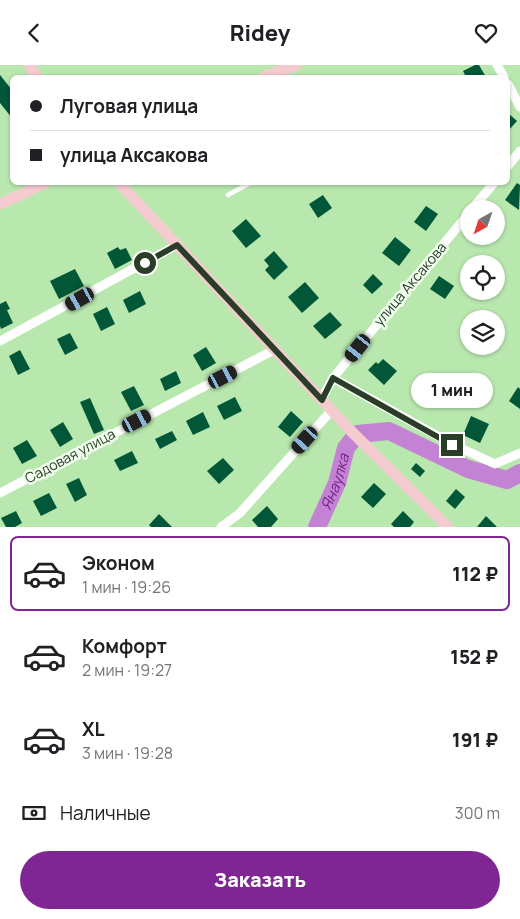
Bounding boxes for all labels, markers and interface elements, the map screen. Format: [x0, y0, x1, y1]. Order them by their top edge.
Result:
text: Ridey [230, 18, 290, 48]
icon: back [20, 19, 48, 47]
icon: heart [472, 19, 500, 47]
text: Луговая улица [60, 93, 198, 119]
text: улица Аксакова [60, 142, 208, 168]
north arrow [460, 200, 505, 245]
map controls [460, 200, 505, 355]
street label: улица Аксакова [369, 238, 450, 330]
route start [134, 252, 156, 274]
button: locate [460, 255, 505, 300]
car [63, 285, 96, 313]
button: layers [460, 310, 505, 355]
car [342, 332, 373, 364]
car [206, 364, 239, 390]
callout: 1 мин [411, 373, 493, 407]
text: 1 мин [431, 379, 473, 401]
car [120, 408, 153, 434]
street label: Садовая улица [21, 424, 118, 487]
car [289, 424, 320, 456]
route end [441, 434, 463, 456]
water label: Янаулка [315, 451, 354, 513]
text: Эконом [82, 550, 155, 576]
icon: car [22, 551, 67, 596]
text: 112 ₽ [452, 561, 498, 587]
text: 1 мин · 19:26 [82, 576, 171, 598]
text: Комфорт [82, 633, 167, 659]
icon: car [22, 634, 67, 679]
text: 152 ₽ [450, 644, 498, 670]
text: 2 мин · 19:27 [82, 659, 172, 681]
text: XL [82, 716, 105, 742]
icon: car [22, 717, 67, 762]
text: 191 ₽ [452, 727, 498, 753]
text: 3 мин · 19:28 [82, 742, 173, 764]
icon: cash [20, 799, 48, 827]
text: Наличные [60, 800, 151, 826]
text: 300 m [455, 802, 500, 824]
button: Заказать [20, 851, 500, 909]

